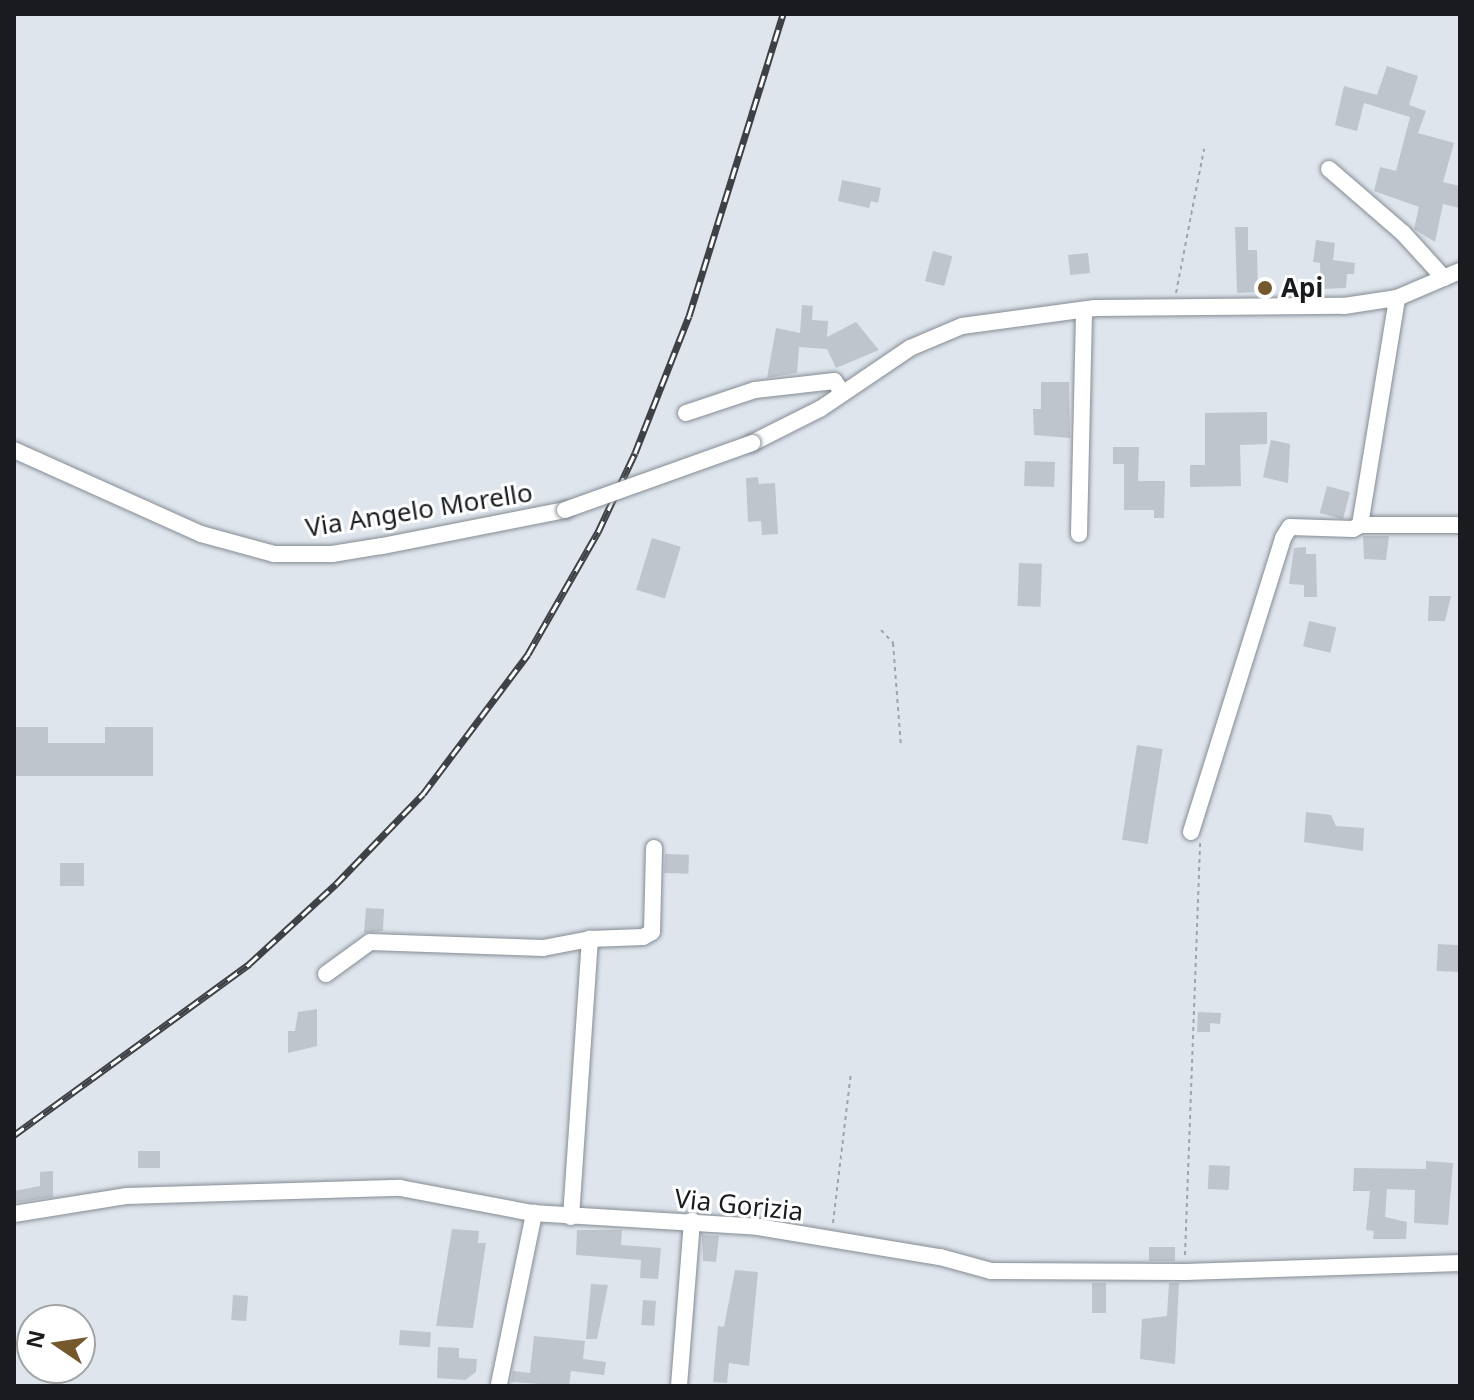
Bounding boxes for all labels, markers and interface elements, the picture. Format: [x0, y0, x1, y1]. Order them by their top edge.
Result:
place label: Api [1281, 272, 1323, 304]
marker: Api [1256, 279, 1274, 297]
street label: Via Angelo Morello [303, 477, 535, 543]
street label: Via Gorizia [673, 1183, 805, 1227]
north arrow [16, 1304, 96, 1384]
text: N [18, 1327, 51, 1351]

